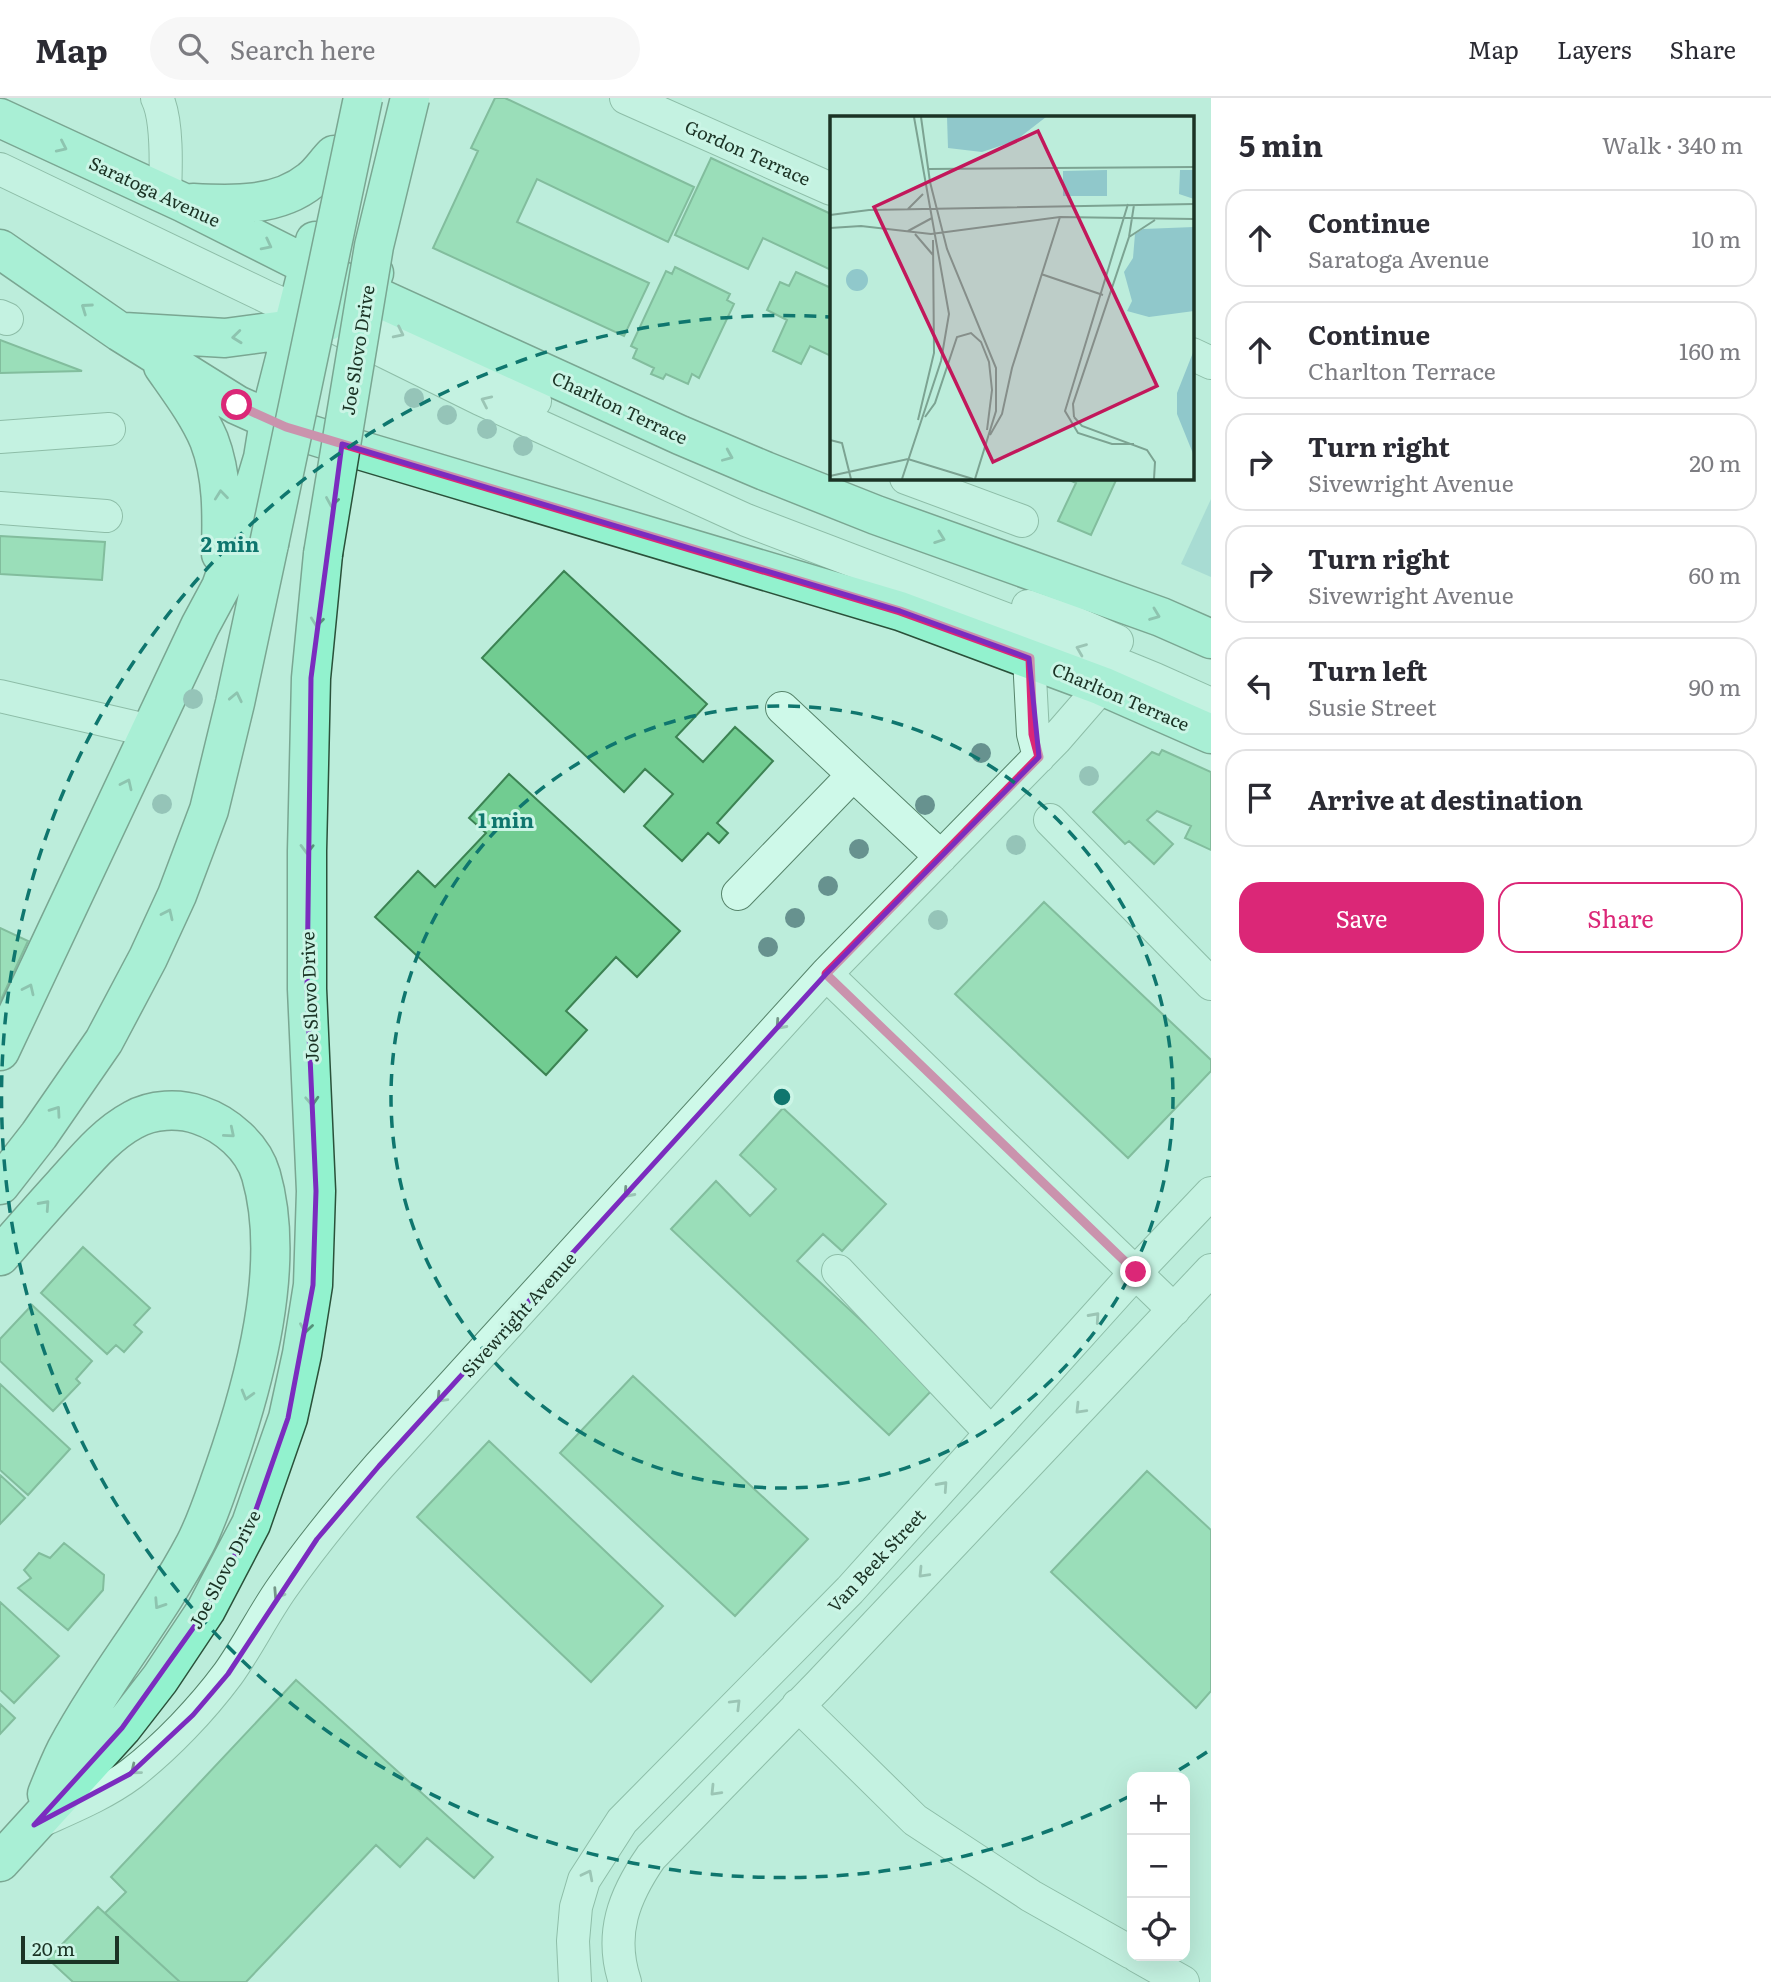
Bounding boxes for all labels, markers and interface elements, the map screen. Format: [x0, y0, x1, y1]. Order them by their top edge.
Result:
search box [150, 17, 640, 80]
text: Map [35, 24, 108, 73]
icon: search [174, 29, 212, 67]
text: Search here [230, 29, 376, 68]
text: Map [1468, 31, 1519, 66]
text: Layers [1557, 31, 1631, 66]
text: Share [1669, 31, 1736, 66]
street label: Gordon Terrace [681, 112, 815, 192]
inset map [830, 116, 1194, 480]
text: 5 min [1239, 122, 1323, 166]
text: Walk · 340 m [1602, 127, 1743, 161]
one-way arrow [55, 139, 67, 153]
street label: Saratoga Avenue [85, 149, 225, 233]
text: Continue [1308, 202, 1430, 241]
icon: ahead [1241, 219, 1279, 257]
text: 10 m [1691, 221, 1741, 255]
one-way arrow [260, 236, 272, 250]
text: Saratoga Avenue [1308, 241, 1489, 275]
street label: Joe Slovo Drive [333, 283, 381, 417]
one-way arrow [81, 304, 94, 317]
text: Continue [1308, 314, 1430, 353]
one-way arrow [392, 325, 404, 339]
one-way arrow [232, 329, 243, 344]
icon: ahead [1241, 331, 1279, 369]
text: 160 m [1679, 333, 1741, 367]
text: Charlton Terrace [1308, 353, 1496, 387]
street label: Charlton Terrace [548, 364, 692, 450]
route start [221, 389, 252, 420]
one-way arrow [481, 395, 494, 409]
text: Turn right [1308, 426, 1450, 465]
icon: right [1241, 443, 1279, 481]
text: 20 m [1689, 445, 1741, 479]
one-way arrow [721, 448, 734, 462]
text: Sivewright Avenue [1308, 465, 1514, 499]
one-way arrow [213, 489, 228, 500]
one-way arrow [325, 496, 340, 508]
text: 2 min [201, 527, 260, 558]
one-way arrow [934, 530, 946, 544]
text: Turn right [1308, 538, 1450, 577]
icon: right [1241, 555, 1279, 593]
text: 60 m [1688, 557, 1741, 591]
text: Sivewright Avenue [1308, 577, 1514, 611]
one-way arrow [1148, 606, 1160, 620]
one-way arrow [309, 616, 324, 628]
one-way arrow [1075, 643, 1087, 657]
text: Turn left [1308, 650, 1427, 689]
street label: Charlton Terrace [1048, 655, 1194, 737]
icon: left [1241, 667, 1279, 705]
text: 90 m [1689, 669, 1741, 703]
text: Susie Street [1308, 689, 1437, 723]
one-way arrow [228, 691, 243, 703]
one-way arrow [118, 779, 132, 791]
icon: arrive [1241, 779, 1279, 817]
text: Arrive at destination [1308, 779, 1583, 818]
text: 1 min [478, 803, 534, 834]
one-way arrow [299, 844, 315, 855]
button: Save [1239, 882, 1484, 953]
button: Share [1498, 882, 1743, 953]
one-way arrow [160, 909, 174, 921]
street label: Joe Slovo Drive [293, 931, 325, 1063]
one-way arrow [21, 984, 35, 996]
one-way arrow [776, 1017, 789, 1030]
centre of rings [770, 1085, 794, 1109]
one-way arrow [305, 1096, 320, 1107]
one-way arrow [48, 1106, 60, 1119]
one-way arrow [222, 1125, 235, 1137]
one-way arrow [623, 1185, 636, 1198]
one-way arrow [37, 1200, 49, 1213]
street label: Sivewright Avenue [454, 1245, 582, 1383]
route end [1120, 1256, 1151, 1287]
one-way arrow [1087, 1312, 1100, 1325]
one-way arrow [299, 1322, 314, 1334]
one-way arrow [240, 1389, 255, 1401]
one-way arrow [437, 1390, 450, 1403]
one-way arrow [1075, 1400, 1088, 1413]
one-way arrow [935, 1481, 947, 1494]
street label: Van Beek Street [821, 1501, 932, 1618]
street label: Joe Slovo Drive [181, 1505, 267, 1633]
one-way arrow [918, 1565, 931, 1578]
one-way arrow [273, 1587, 286, 1600]
one-way arrow [155, 1596, 168, 1609]
one-way arrow [728, 1700, 741, 1713]
one-way arrow [131, 1761, 143, 1774]
map controls [1127, 1772, 1190, 1961]
button: + [1127, 1772, 1190, 1835]
one-way arrow [711, 1783, 724, 1796]
button: − [1127, 1835, 1190, 1898]
one-way arrow [579, 1870, 593, 1882]
button: locate [1127, 1898, 1190, 1961]
scale bar [21, 1933, 119, 1965]
text: 20 m [32, 1934, 75, 1962]

